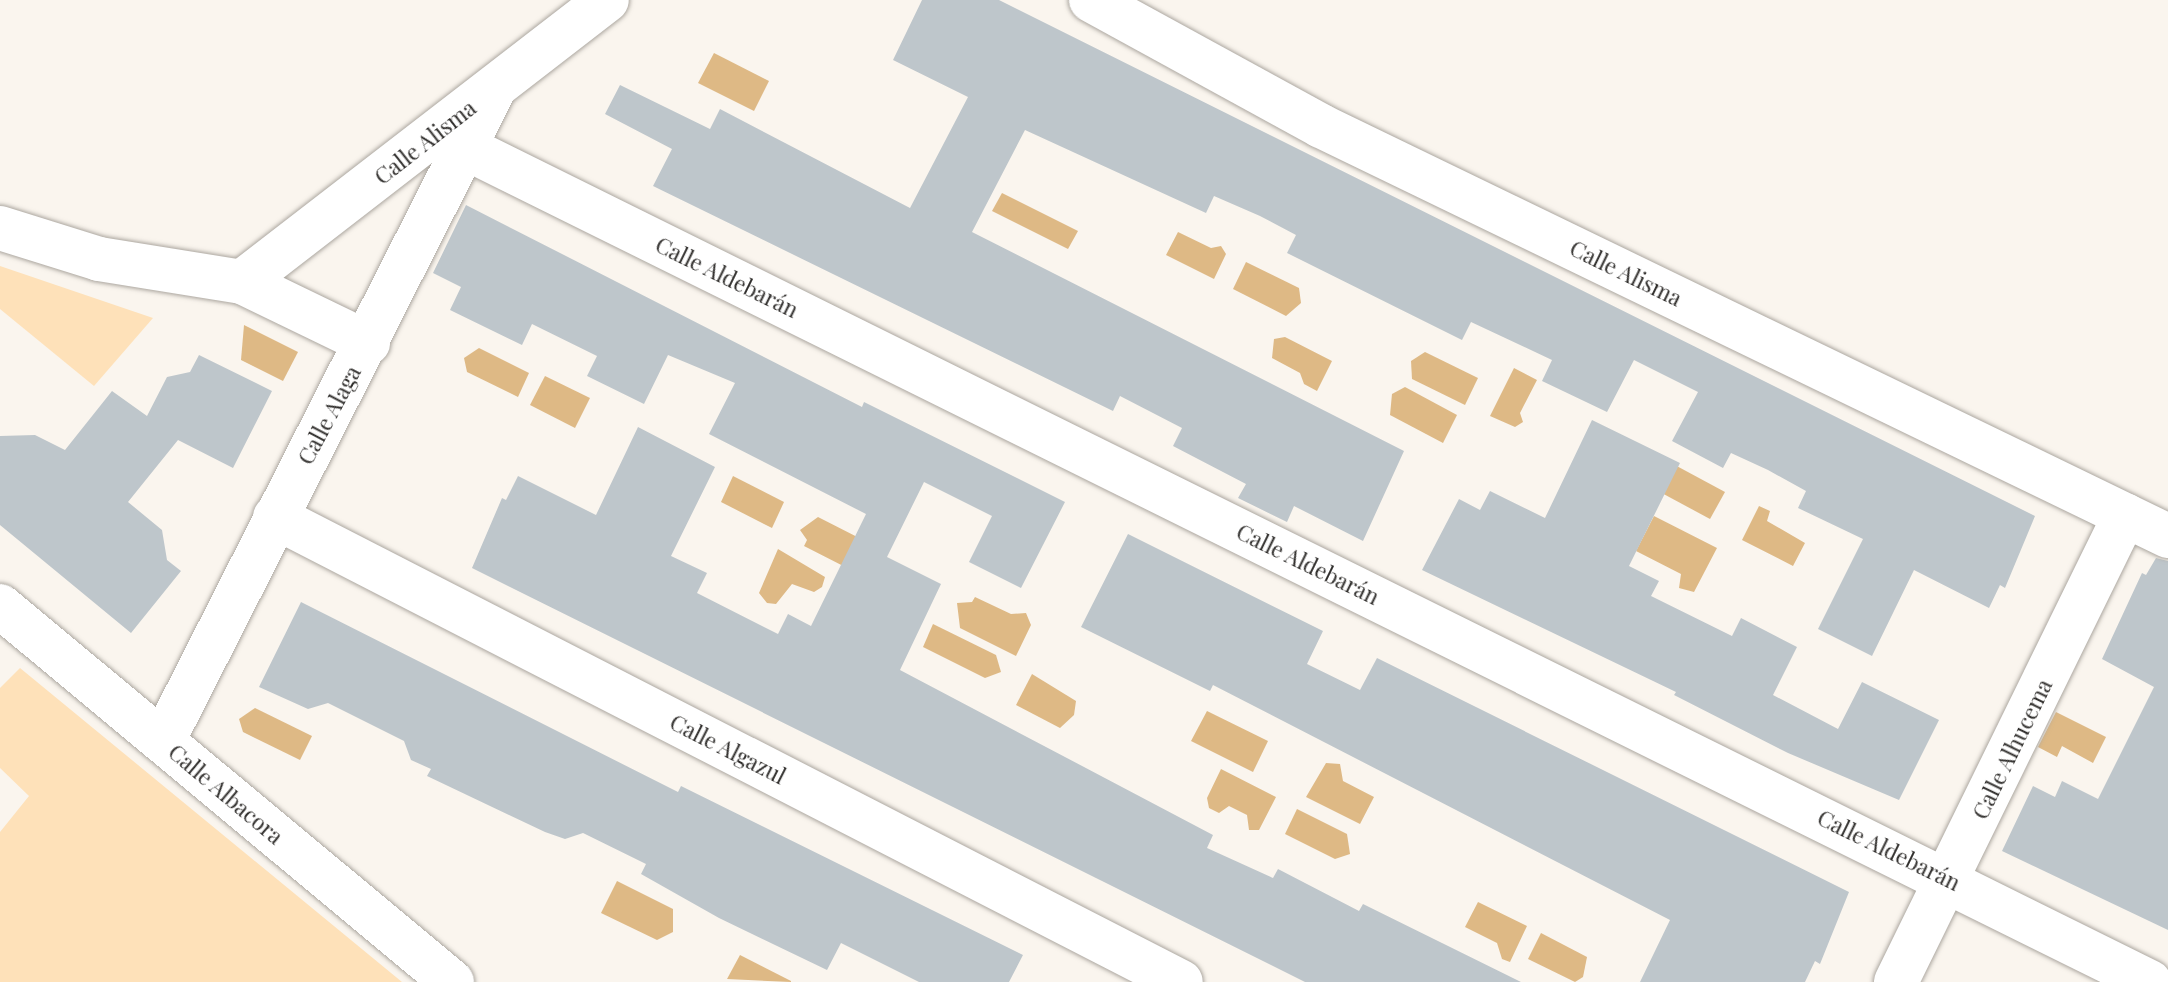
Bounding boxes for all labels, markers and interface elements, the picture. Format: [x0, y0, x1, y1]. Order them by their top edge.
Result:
street label: Calle Alisma [369, 94, 481, 190]
street label: Calle Aldebarán [651, 231, 803, 323]
street label: Calle Alisma [1565, 234, 1687, 312]
street label: Calle Alaga [292, 361, 366, 469]
street label: Calle Aldebarán [1232, 518, 1384, 610]
street label: Calle Alhucema [1967, 674, 2057, 824]
street label: Calle Algazul [665, 708, 791, 790]
street label: Calle Albacora [163, 738, 289, 850]
street label: Calle Aldebarán [1813, 804, 1965, 896]

